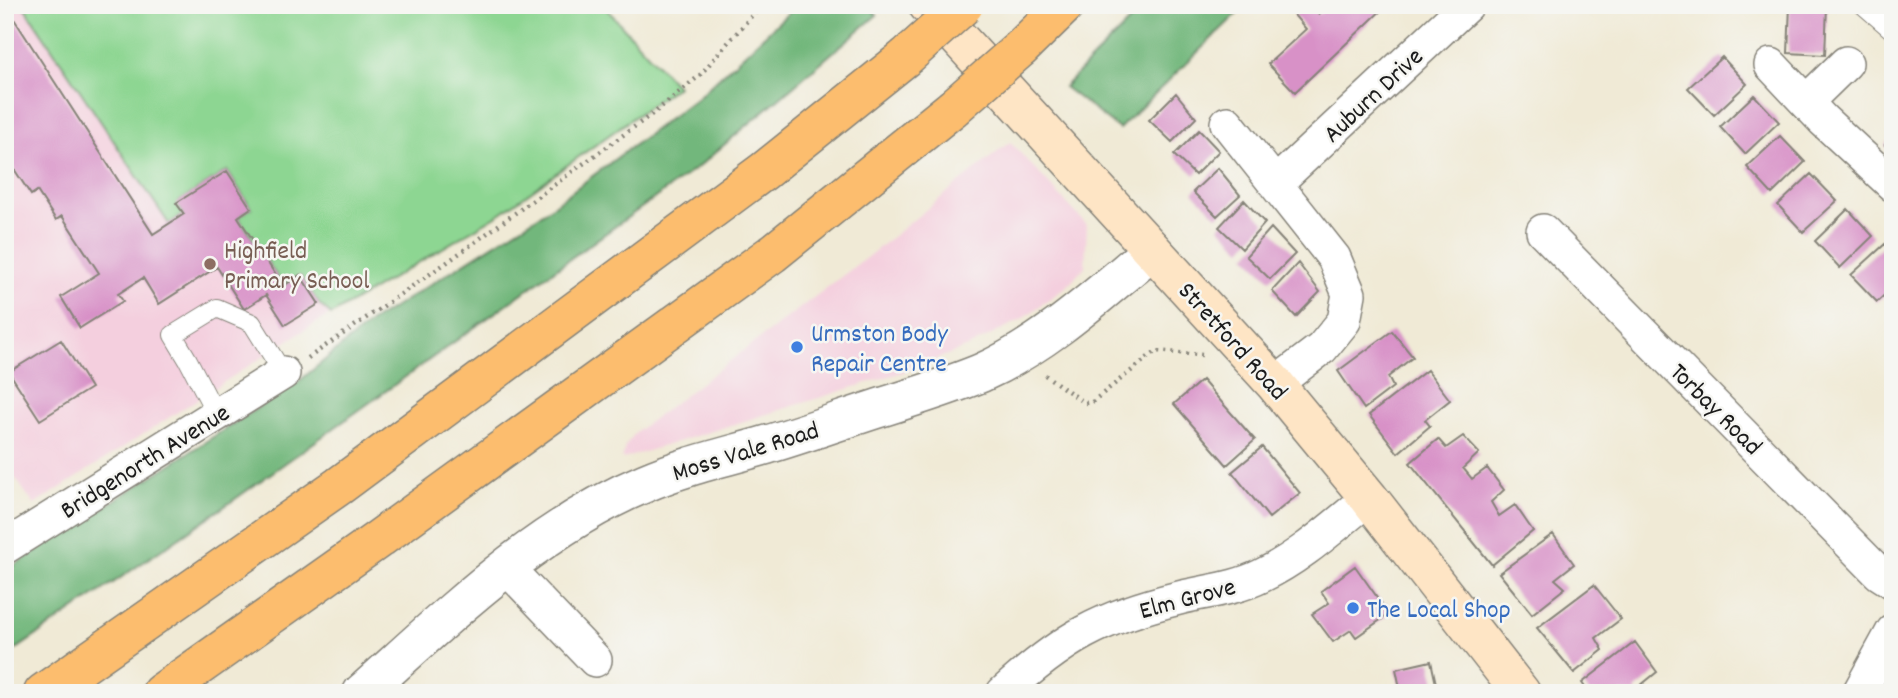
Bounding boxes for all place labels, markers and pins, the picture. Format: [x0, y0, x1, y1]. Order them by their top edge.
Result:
place label: Highfield Primary School [224, 234, 370, 301]
marker: Highfield Primary School [202, 256, 218, 272]
place label: Urmston Body Repair Centre [811, 317, 948, 384]
marker: Urmston Body Repair Centre [789, 339, 805, 355]
place label: The Local Shop [1367, 593, 1511, 630]
marker: The Local Shop [1345, 600, 1361, 616]

